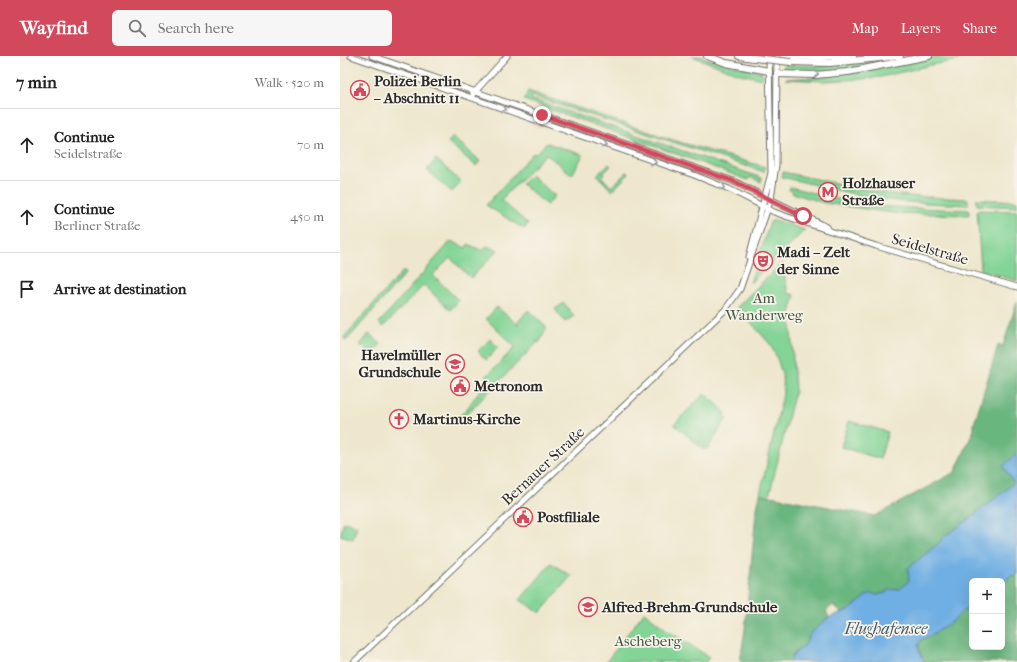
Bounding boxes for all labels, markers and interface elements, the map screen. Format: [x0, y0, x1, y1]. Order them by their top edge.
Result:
search box [112, 10, 392, 46]
text: Wayfind [20, 17, 88, 39]
icon: search [126, 17, 148, 39]
text: Search here [158, 19, 234, 37]
text: Map [852, 20, 879, 37]
text: Layers [901, 20, 941, 37]
text: Share [963, 20, 997, 37]
one-way arrow [813, 70, 819, 79]
text: 7 min [16, 72, 57, 92]
place label: Polizei Berlin – Abschnitt 11 [373, 72, 462, 107]
text: Walk · 520 m [255, 75, 324, 90]
public building icon: Polizei Berlin – Abschnitt 11 [349, 79, 371, 101]
one-way arrow [500, 105, 507, 113]
route end [533, 106, 551, 124]
text: Continue [54, 128, 114, 146]
icon: ahead [16, 134, 38, 156]
text: 70 m [297, 137, 324, 152]
one-way arrow [601, 140, 608, 149]
text: Seidelstraße [54, 146, 123, 161]
one-way arrow [650, 157, 657, 165]
place label: Holzhauser Straße [842, 174, 916, 209]
metro station icon: Holzhauser Straße [817, 181, 839, 203]
one-way arrow [719, 182, 727, 190]
text: Continue [54, 200, 114, 218]
icon: ahead [16, 206, 38, 228]
route start [794, 207, 812, 225]
text: 450 m [290, 209, 324, 224]
text: Berliner Straße [54, 218, 140, 233]
street label: Seidelstraße [890, 229, 971, 269]
place label: Madi – Zelt der Sinne [776, 243, 851, 278]
theatre icon: Madi – Zelt der Sinne [752, 250, 774, 272]
icon: arrive [16, 278, 38, 300]
text: Arrive at destination [54, 280, 186, 298]
park label: Am Wanderweg [724, 289, 804, 324]
place label: Havelmüller Grundschule [358, 346, 442, 381]
school or university icon: Havelmüller Grundschule [444, 353, 466, 375]
public building icon: Metronom [449, 375, 471, 397]
place label: Metronom [473, 377, 543, 395]
church icon: Martinus-Kirche [388, 408, 410, 430]
place label: Martinus-Kirche [412, 410, 521, 428]
street label: Bernauer Straße [498, 423, 589, 509]
public building icon: Postfiliale [512, 506, 534, 528]
place label: Postfiliale [537, 508, 600, 526]
map controls [969, 578, 1005, 650]
button: + [969, 578, 1005, 614]
school or university icon: Alfred-Brehm-Grundschule [577, 596, 599, 618]
place label: Alfred-Brehm-Grundschule [601, 598, 778, 616]
button: − [969, 614, 1005, 650]
water label: Flughafensee [844, 619, 928, 638]
park label: Ascheberg [613, 632, 683, 650]

